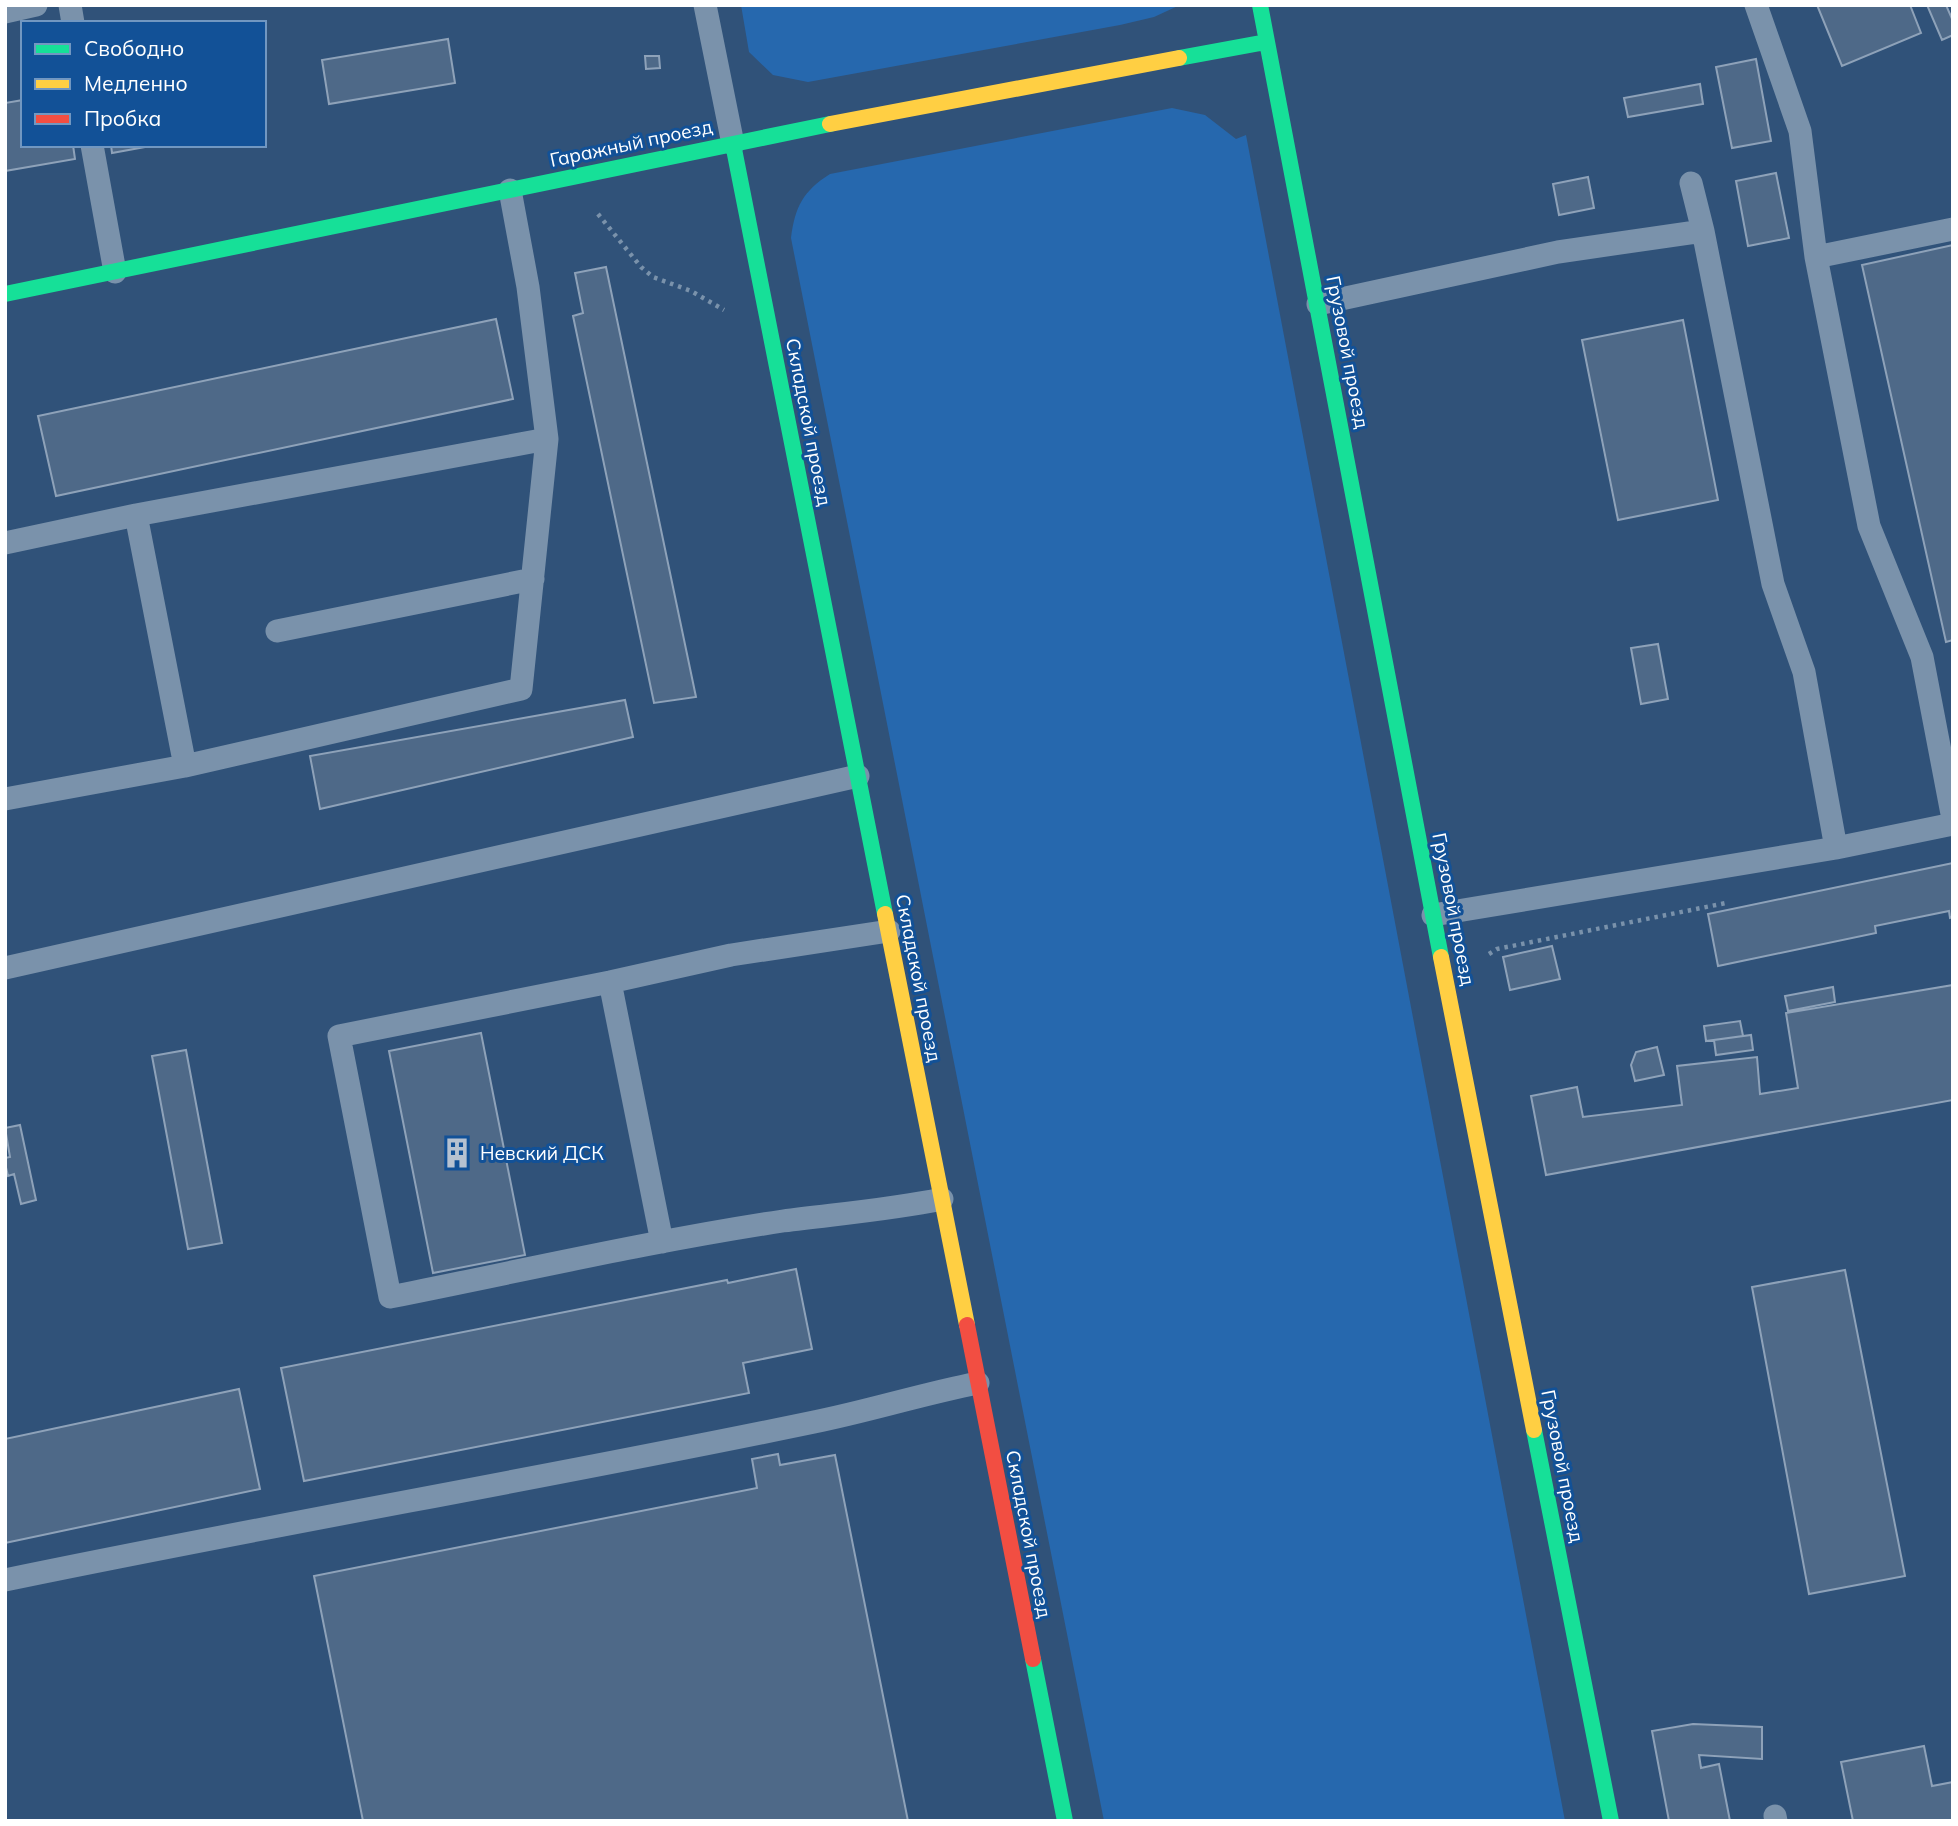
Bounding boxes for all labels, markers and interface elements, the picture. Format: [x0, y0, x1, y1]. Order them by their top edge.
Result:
legend [21, 21, 266, 147]
text: Свободно [84, 35, 184, 61]
text: Медленно [84, 70, 188, 96]
text: Пробка [84, 105, 161, 131]
street label: Гаражный проезд [547, 114, 715, 172]
street label: Грузовой проезд [1321, 274, 1375, 431]
street label: Складской проезд [781, 336, 837, 508]
street label: Грузовой проезд [1427, 831, 1481, 988]
street label: Складской проезд [891, 892, 947, 1064]
building icon: Невский ДСК [440, 1136, 474, 1170]
place label: Невский ДСК [480, 1141, 604, 1165]
street label: Грузовой проезд [1536, 1388, 1590, 1545]
street label: Складской проезд [1001, 1448, 1057, 1620]

